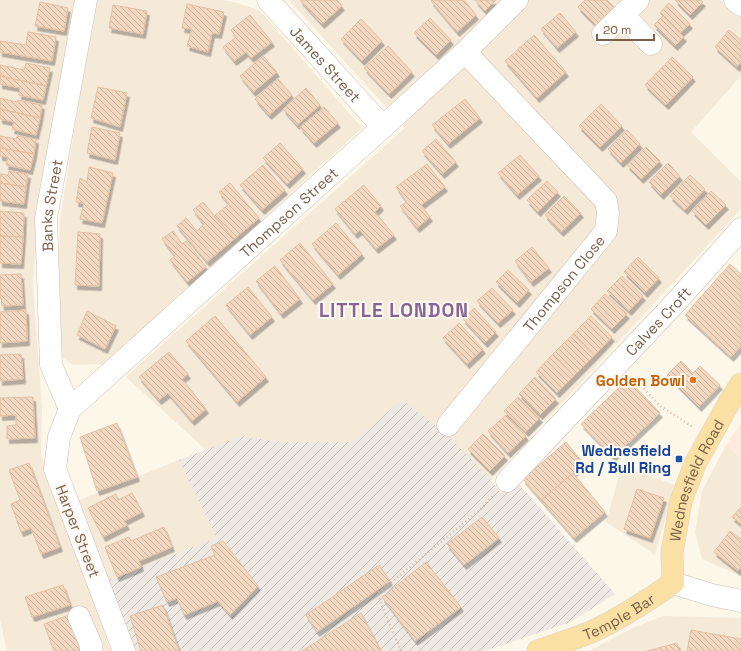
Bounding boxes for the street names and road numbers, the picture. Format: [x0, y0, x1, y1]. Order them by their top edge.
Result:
street label: James Street [286, 22, 365, 106]
street label: Banks Street [36, 158, 66, 252]
street label: Thompson Street [235, 163, 342, 261]
street label: Thompson Close [518, 231, 609, 335]
street label: Calves Croft [621, 282, 695, 359]
street label: Wednesfield Road [665, 416, 727, 543]
street label: Harper Street [52, 482, 104, 580]
street label: Temple Bar [580, 588, 659, 644]

